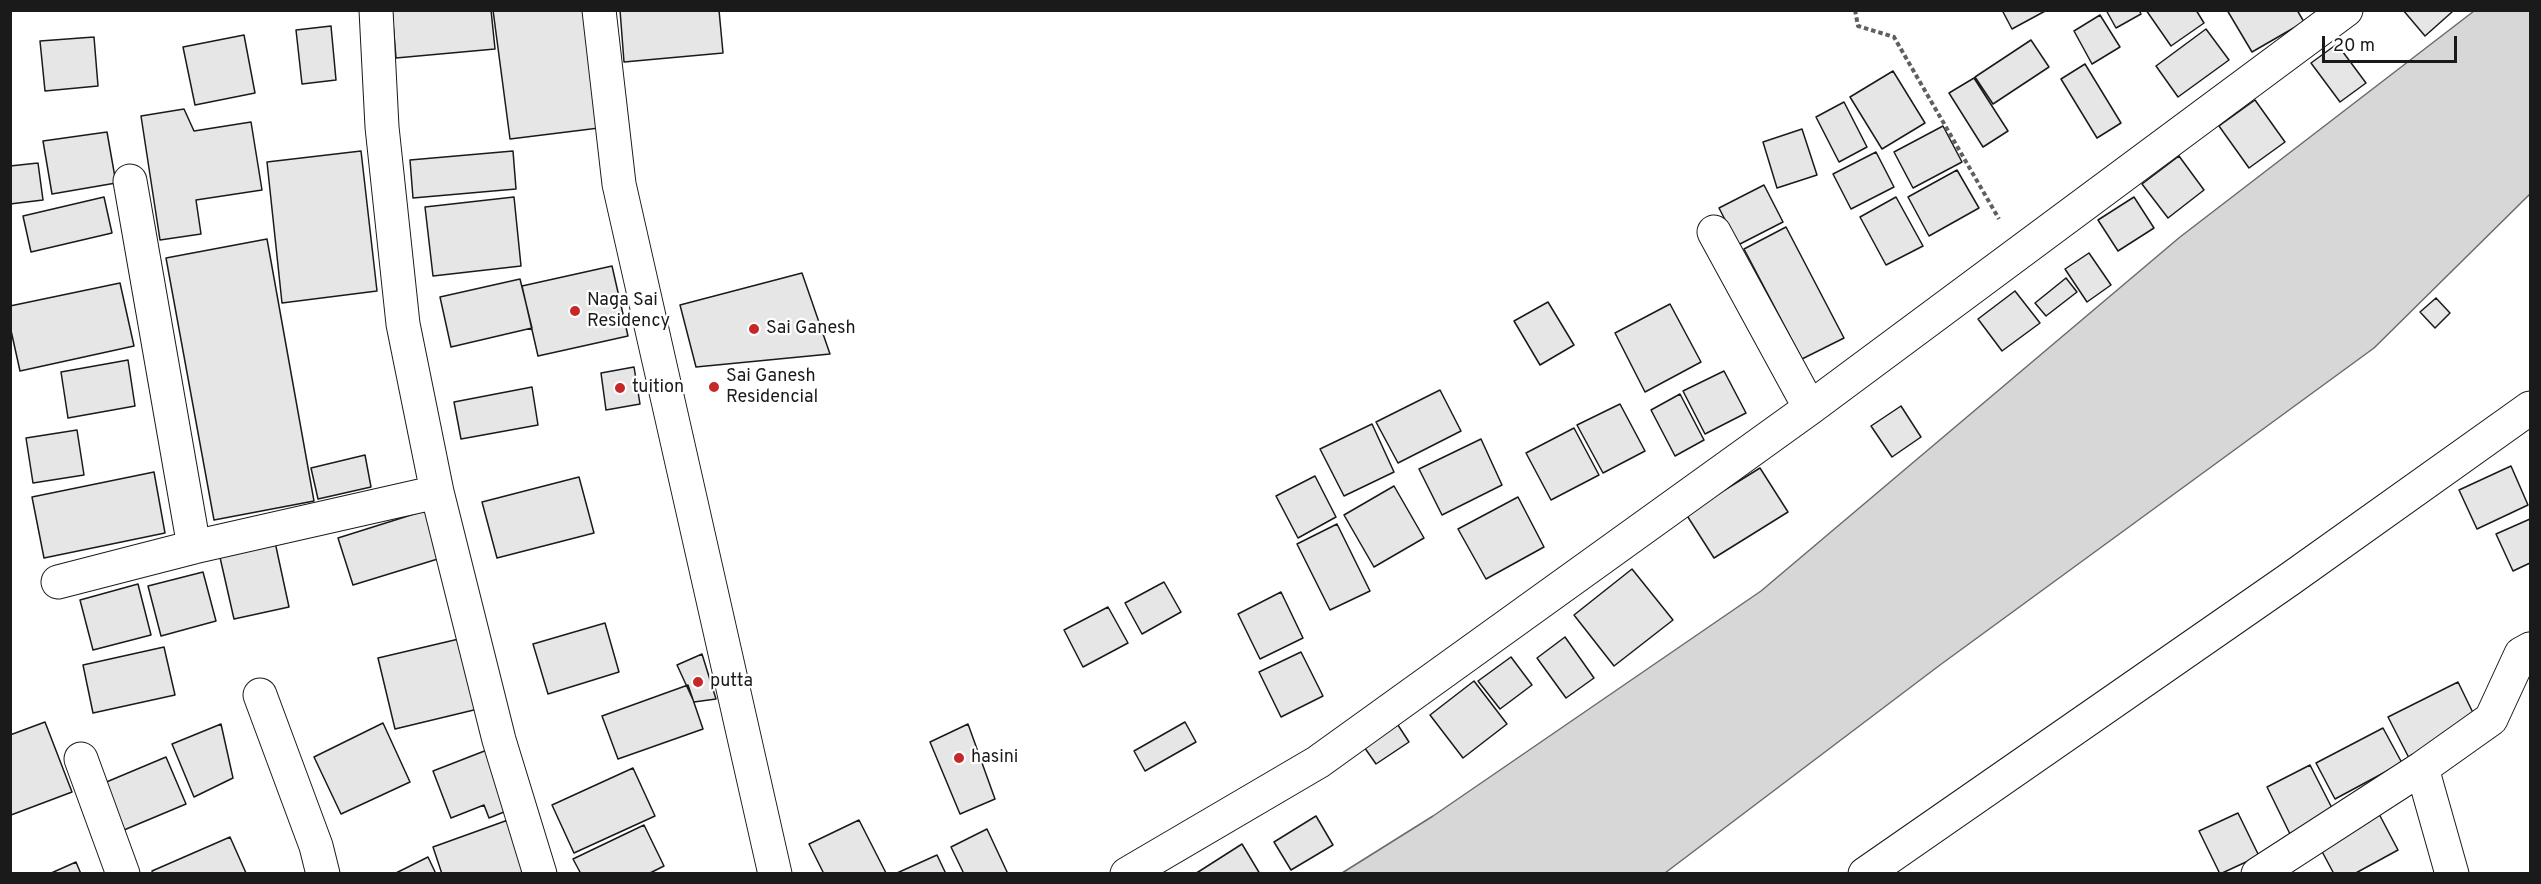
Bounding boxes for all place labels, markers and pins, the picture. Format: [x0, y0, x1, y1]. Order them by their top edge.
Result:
place label: Naga Sai Residency [587, 290, 670, 332]
marker: Naga Sai Residency [568, 304, 582, 318]
place label: Sai Ganesh [766, 318, 856, 340]
marker: Sai Ganesh [747, 322, 761, 336]
place label: Sai Ganesh Residencial [726, 366, 818, 409]
place label: tuition [632, 377, 684, 399]
marker: Sai Ganesh Residencial [707, 380, 721, 394]
marker: tuition [613, 381, 627, 395]
place label: putta [710, 671, 753, 693]
marker: putta [691, 675, 705, 689]
place label: hasini [971, 747, 1018, 769]
marker: hasini [952, 751, 966, 765]

